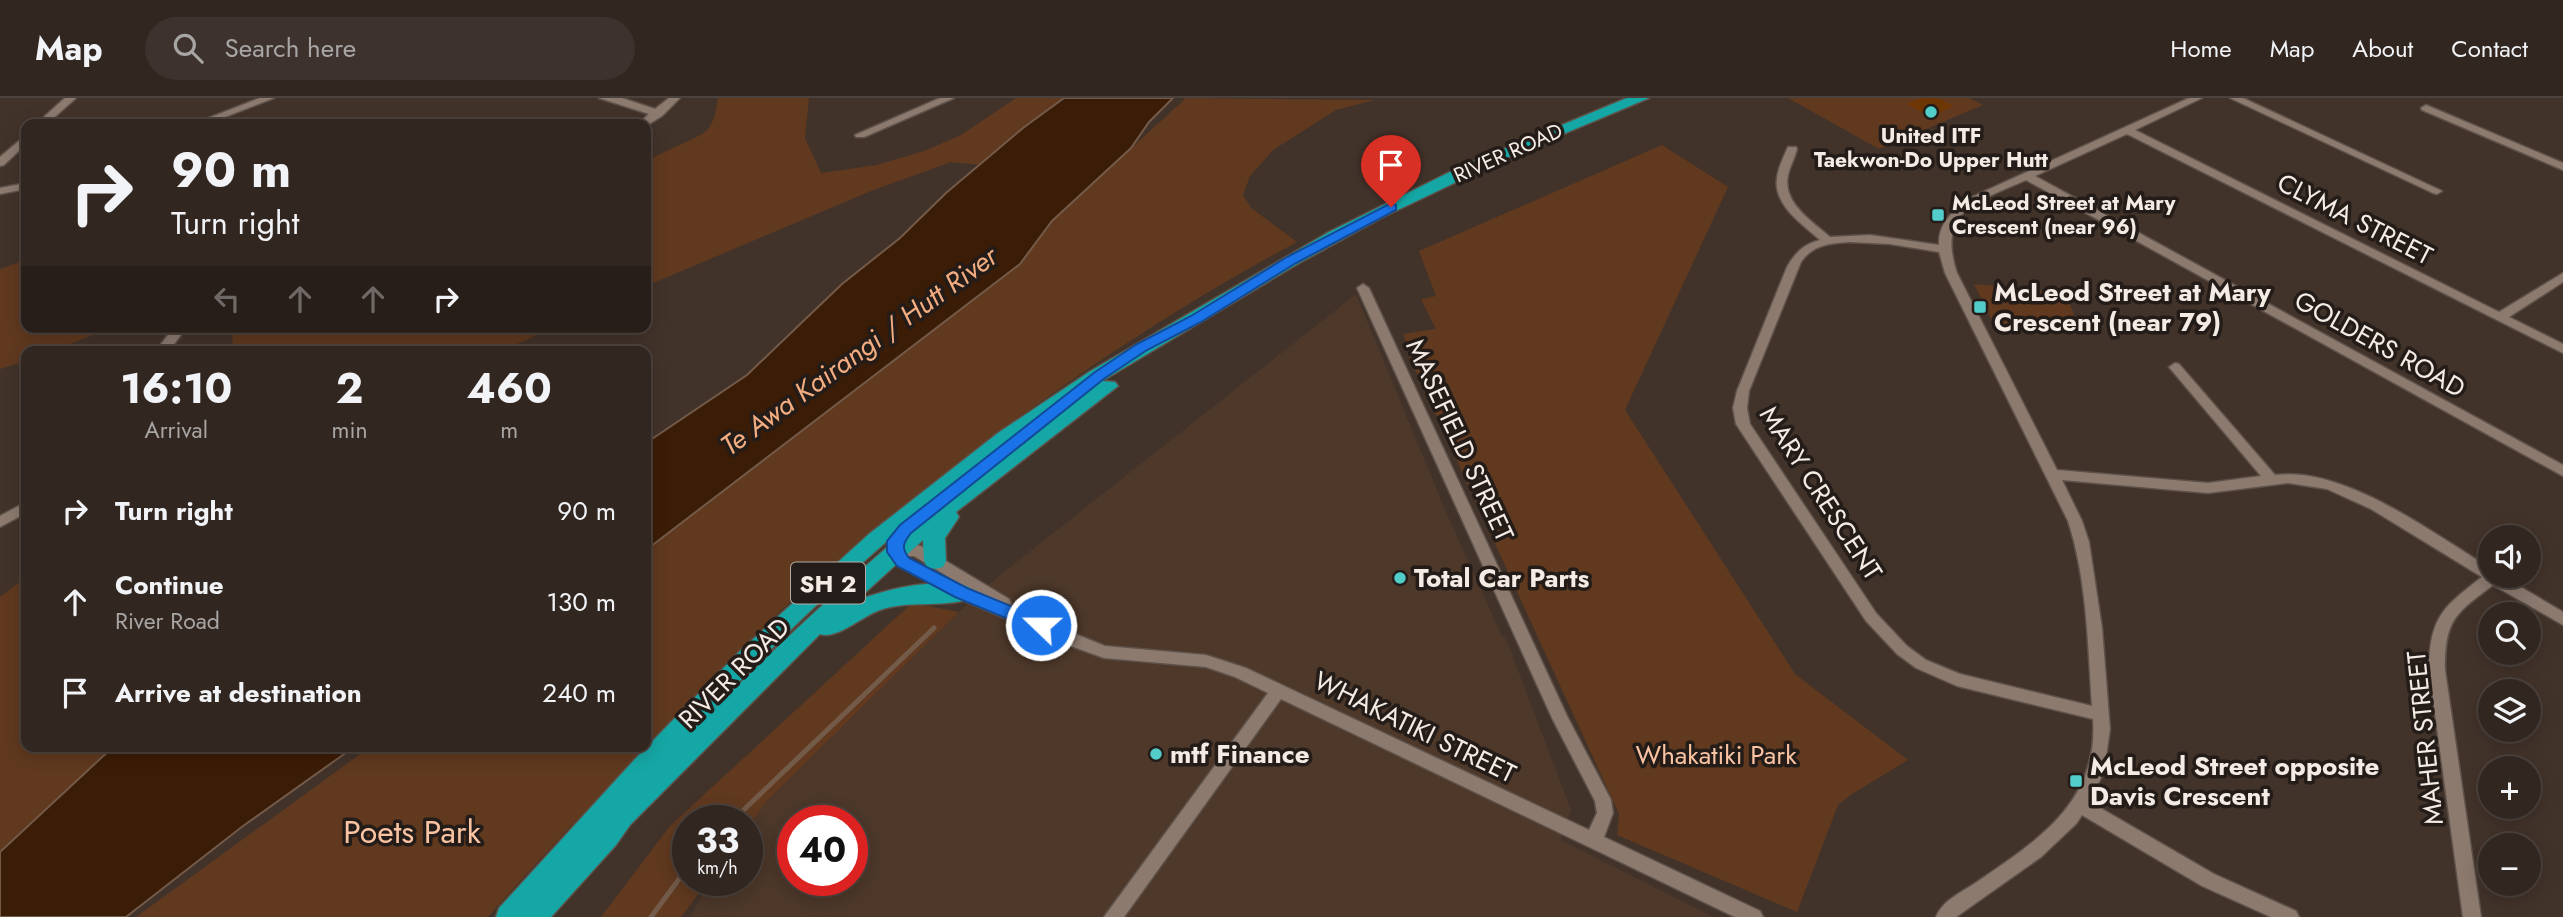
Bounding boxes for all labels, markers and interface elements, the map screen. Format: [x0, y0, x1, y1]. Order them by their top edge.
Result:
search box [145, 17, 635, 80]
text: Map [35, 25, 103, 72]
icon: search [169, 29, 207, 67]
text: Search here [225, 29, 356, 67]
text: Home [2170, 31, 2232, 66]
text: Map [2270, 31, 2314, 66]
text: About [2352, 31, 2413, 66]
text: Contact [2451, 31, 2528, 66]
marker: United ITF Taekwon-Do Upper Hutt [1923, 104, 1939, 120]
street label: RIVER ROAD [1449, 116, 1567, 190]
place label: United ITF Taekwon-Do Upper Hutt [1814, 121, 2048, 175]
text: 90 m [171, 135, 291, 205]
pin [1361, 135, 1421, 207]
icon: arrive [1372, 146, 1410, 184]
icon: right [56, 147, 147, 238]
street label: CLYMA STREET [2271, 164, 2439, 274]
place label: McLeod Street at Mary Crescent (near 96) [1952, 188, 2177, 242]
text: Turn right [171, 200, 300, 246]
marker: McLeod Street at Mary Crescent (near 96) [1930, 207, 1946, 223]
water label: Te Awa Kairangi / Hutt River [712, 235, 1007, 466]
place label: McLeod Street at Mary Crescent (near 79) [1994, 273, 2271, 341]
icon: left [208, 280, 246, 318]
icon: ahead [281, 280, 319, 318]
icon: ahead [354, 280, 392, 318]
icon: right [427, 280, 465, 318]
street label: GOLDERS ROAD [2288, 281, 2472, 407]
marker: McLeod Street at Mary Crescent (near 79) [1972, 299, 1988, 315]
street label: MASEFIELD STREET [1396, 333, 1524, 547]
text: 16:10 [120, 358, 232, 419]
text: 2 [336, 358, 363, 419]
text: 460 [467, 358, 552, 419]
street label: MARY CRESCENT [1750, 399, 1892, 587]
text: Arrival [145, 413, 208, 447]
text: min [331, 413, 367, 447]
text: m [500, 413, 518, 447]
icon: right [56, 492, 94, 530]
text: Turn right [115, 492, 233, 530]
text: 90 m [557, 492, 616, 530]
map controls [2478, 525, 2541, 896]
button: sound [2478, 525, 2541, 588]
place label: Total Car Parts [1414, 559, 1590, 597]
road number: SH 2 [791, 562, 865, 604]
text: Continue [115, 566, 224, 604]
marker: Total Car Parts [1392, 570, 1408, 586]
icon: ahead [56, 583, 94, 621]
text: 130 m [546, 583, 616, 621]
position arrow [1004, 588, 1078, 662]
button: search [2478, 602, 2541, 665]
text: River Road [115, 604, 220, 638]
street label: RIVER ROAD [670, 609, 798, 737]
street label: MAHER STREET [2397, 649, 2453, 827]
street label: WHAKATIKI STREET [1308, 662, 1522, 792]
icon: arrive [56, 674, 94, 712]
text: Arrive at destination [115, 674, 362, 712]
text: 240 m [542, 674, 616, 712]
button: layers [2478, 679, 2541, 742]
place label: mtf Finance [1170, 735, 1310, 773]
park label: Whakatiki Park [1635, 736, 1797, 774]
marker: mtf Finance [1148, 746, 1164, 762]
place label: McLeod Street opposite Davis Crescent [2090, 747, 2380, 815]
button: + [2478, 756, 2541, 819]
marker: McLeod Street opposite Davis Crescent [2068, 773, 2084, 789]
speed limit sign: 40 [777, 805, 868, 896]
park label: Poets Park [343, 809, 482, 855]
text: 33 [696, 816, 739, 866]
button: − [2478, 833, 2541, 896]
text: km/h [697, 855, 738, 881]

